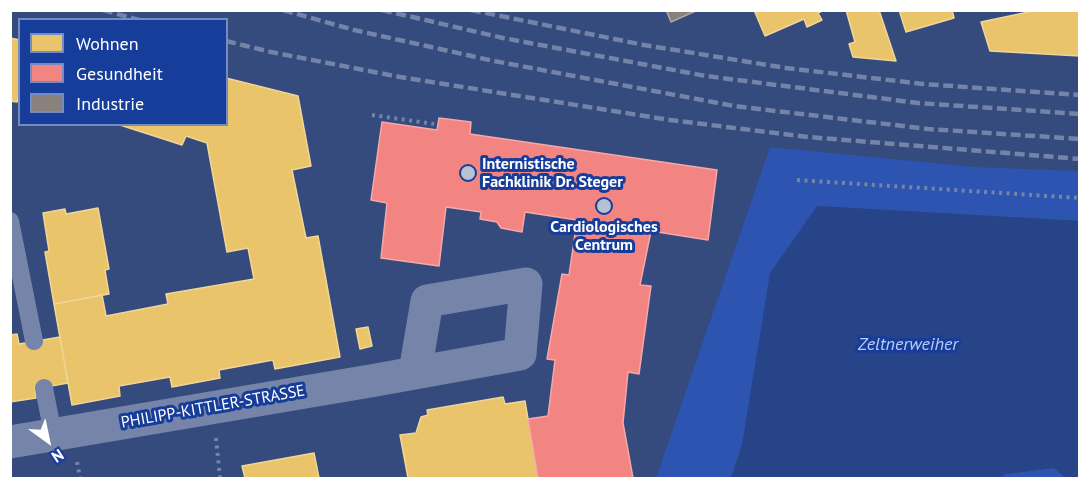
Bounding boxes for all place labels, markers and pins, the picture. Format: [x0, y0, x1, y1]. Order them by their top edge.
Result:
place label: Internistische Fachklinik Dr. Steger [482, 154, 623, 192]
marker: Internistische Fachklinik Dr. Steger [459, 164, 477, 182]
marker: Cardiologisches Centrum [595, 197, 613, 215]
place label: Cardiologisches Centrum [550, 217, 658, 255]

